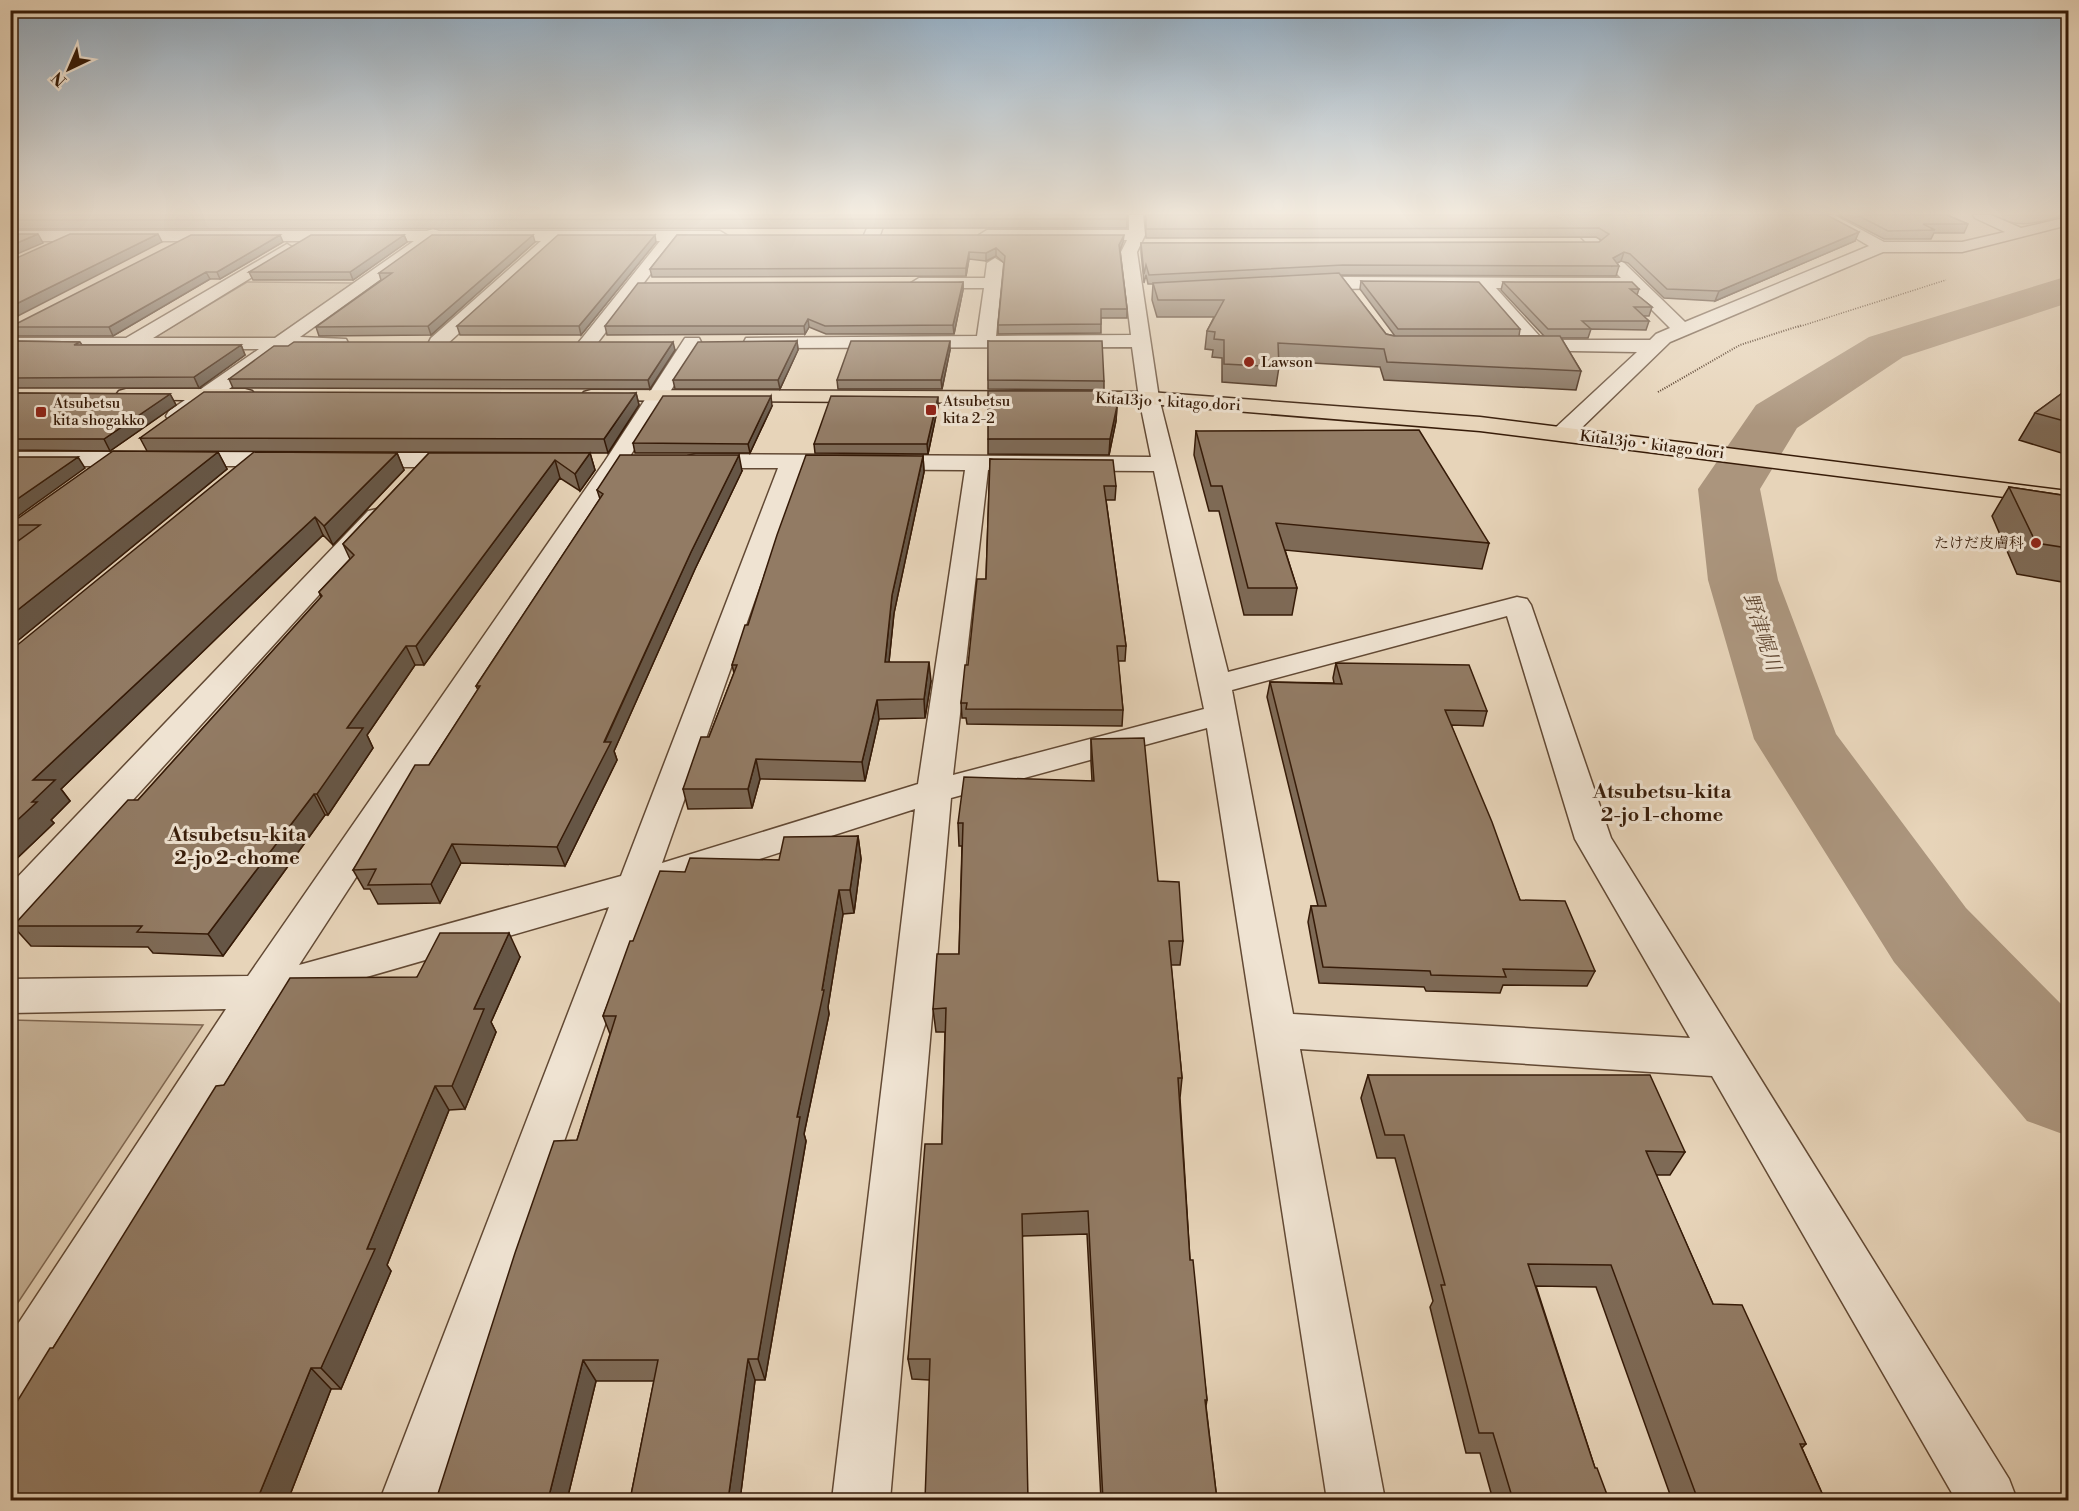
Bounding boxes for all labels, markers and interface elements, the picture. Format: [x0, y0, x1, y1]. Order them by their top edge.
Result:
north arrow [39, 39, 99, 99]
text: N [48, 67, 71, 91]
place label: Lawson [1261, 353, 1313, 372]
marker: Lawson [1242, 355, 1256, 369]
street label: Kita13jo・kitago dori [1095, 389, 1241, 415]
place label: Atsubetsu kita 2-2 [942, 392, 1011, 428]
place label: Atsubetsu kita shogakko [52, 394, 145, 430]
marker: Atsubetsu kita 2-2 [924, 403, 938, 417]
marker: Atsubetsu kita shogakko [34, 405, 48, 419]
street label: Kita13jo・kitago dori [1579, 427, 1726, 463]
place label: たけだ皮膚科 [1934, 534, 2024, 553]
marker: たけだ皮膚科 [2029, 536, 2043, 550]
water label: 野津幌川 [1737, 590, 1786, 676]
district label: Atsubetsu-kita 2-jo 1-chome [1592, 780, 1731, 828]
district label: Atsubetsu-kita 2-jo 2-chome [167, 823, 306, 871]

